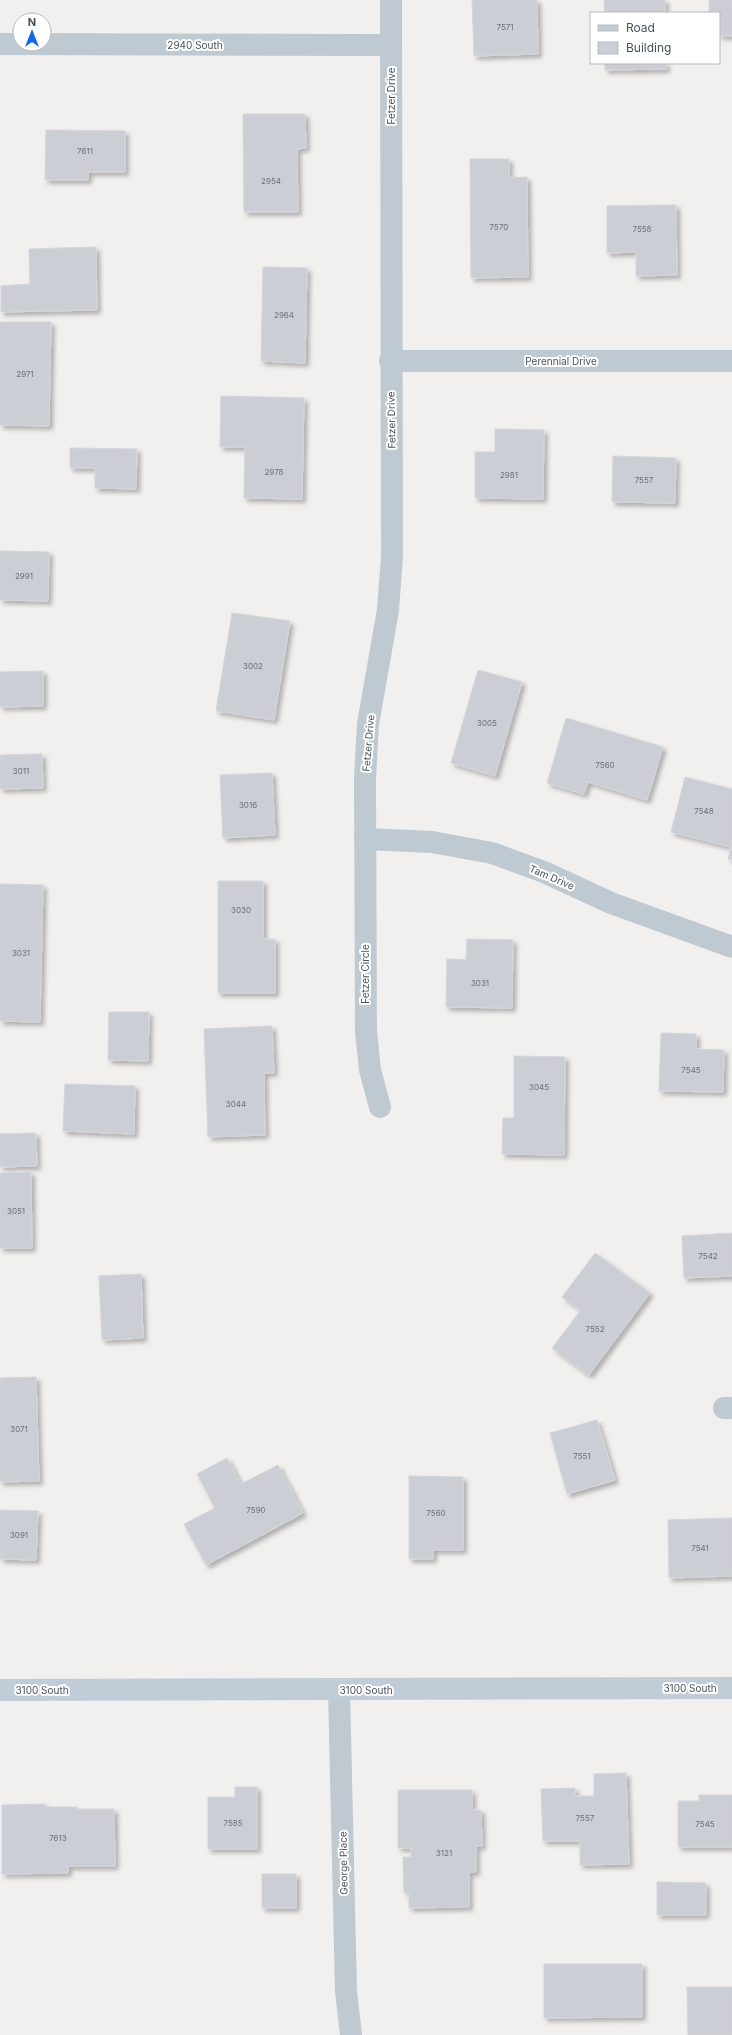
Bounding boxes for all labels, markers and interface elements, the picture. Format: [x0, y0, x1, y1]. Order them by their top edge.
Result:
north arrow [12, 12, 52, 52]
legend [590, 12, 720, 64]
text: N [28, 15, 36, 29]
text: Road [626, 20, 655, 35]
house number: 7571 [496, 22, 514, 32]
street label: 2940 South [167, 39, 223, 51]
text: Building [626, 40, 671, 55]
street label: Fetzer Drive [385, 67, 397, 125]
house number: 7611 [77, 146, 93, 156]
house number: 2954 [261, 176, 281, 186]
house number: 7570 [490, 222, 508, 232]
house number: 7558 [632, 224, 652, 234]
house number: 2964 [274, 310, 294, 320]
street label: Perennial Drive [525, 355, 597, 367]
house number: 2971 [16, 369, 34, 379]
street label: Fetzer Drive [384, 391, 397, 449]
house number: 2978 [264, 467, 284, 477]
house number: 2981 [500, 470, 518, 480]
house number: 7557 [635, 475, 654, 485]
house number: 2991 [15, 571, 33, 581]
house number: 3002 [243, 661, 263, 671]
street label: Fetzer Drive [360, 714, 376, 772]
house number: 3005 [477, 718, 497, 728]
house number: 7560 [595, 760, 615, 770]
house number: 3011 [13, 766, 29, 776]
house number: 3016 [239, 800, 257, 810]
house number: 7548 [694, 806, 714, 816]
street label: Tam Drive [528, 862, 576, 892]
house number: 3030 [231, 905, 251, 915]
street label: Fetzer Circle [359, 944, 371, 1004]
house number: 3031 [12, 948, 30, 958]
house number: 3031 [471, 978, 489, 988]
house number: 7545 [681, 1065, 701, 1075]
house number: 3045 [529, 1082, 549, 1092]
house number: 3044 [226, 1099, 246, 1109]
house number: 3051 [7, 1206, 25, 1216]
house number: 7542 [698, 1251, 718, 1261]
house number: 7552 [585, 1324, 605, 1334]
house number: 3071 [10, 1424, 28, 1434]
house number: 7551 [573, 1451, 591, 1461]
house number: 7590 [246, 1505, 266, 1515]
house number: 7560 [426, 1508, 446, 1518]
house number: 3091 [10, 1530, 28, 1540]
house number: 7541 [691, 1543, 709, 1553]
street label: 3100 South [663, 1682, 717, 1694]
street label: 3100 South [15, 1684, 69, 1696]
street label: 3100 South [339, 1684, 393, 1696]
house number: 7557 [576, 1813, 595, 1823]
house number: 7585 [223, 1818, 243, 1828]
house number: 7545 [695, 1819, 715, 1829]
street label: George Place [336, 1831, 350, 1895]
house number: 7613 [49, 1833, 67, 1843]
house number: 3121 [436, 1848, 452, 1858]

